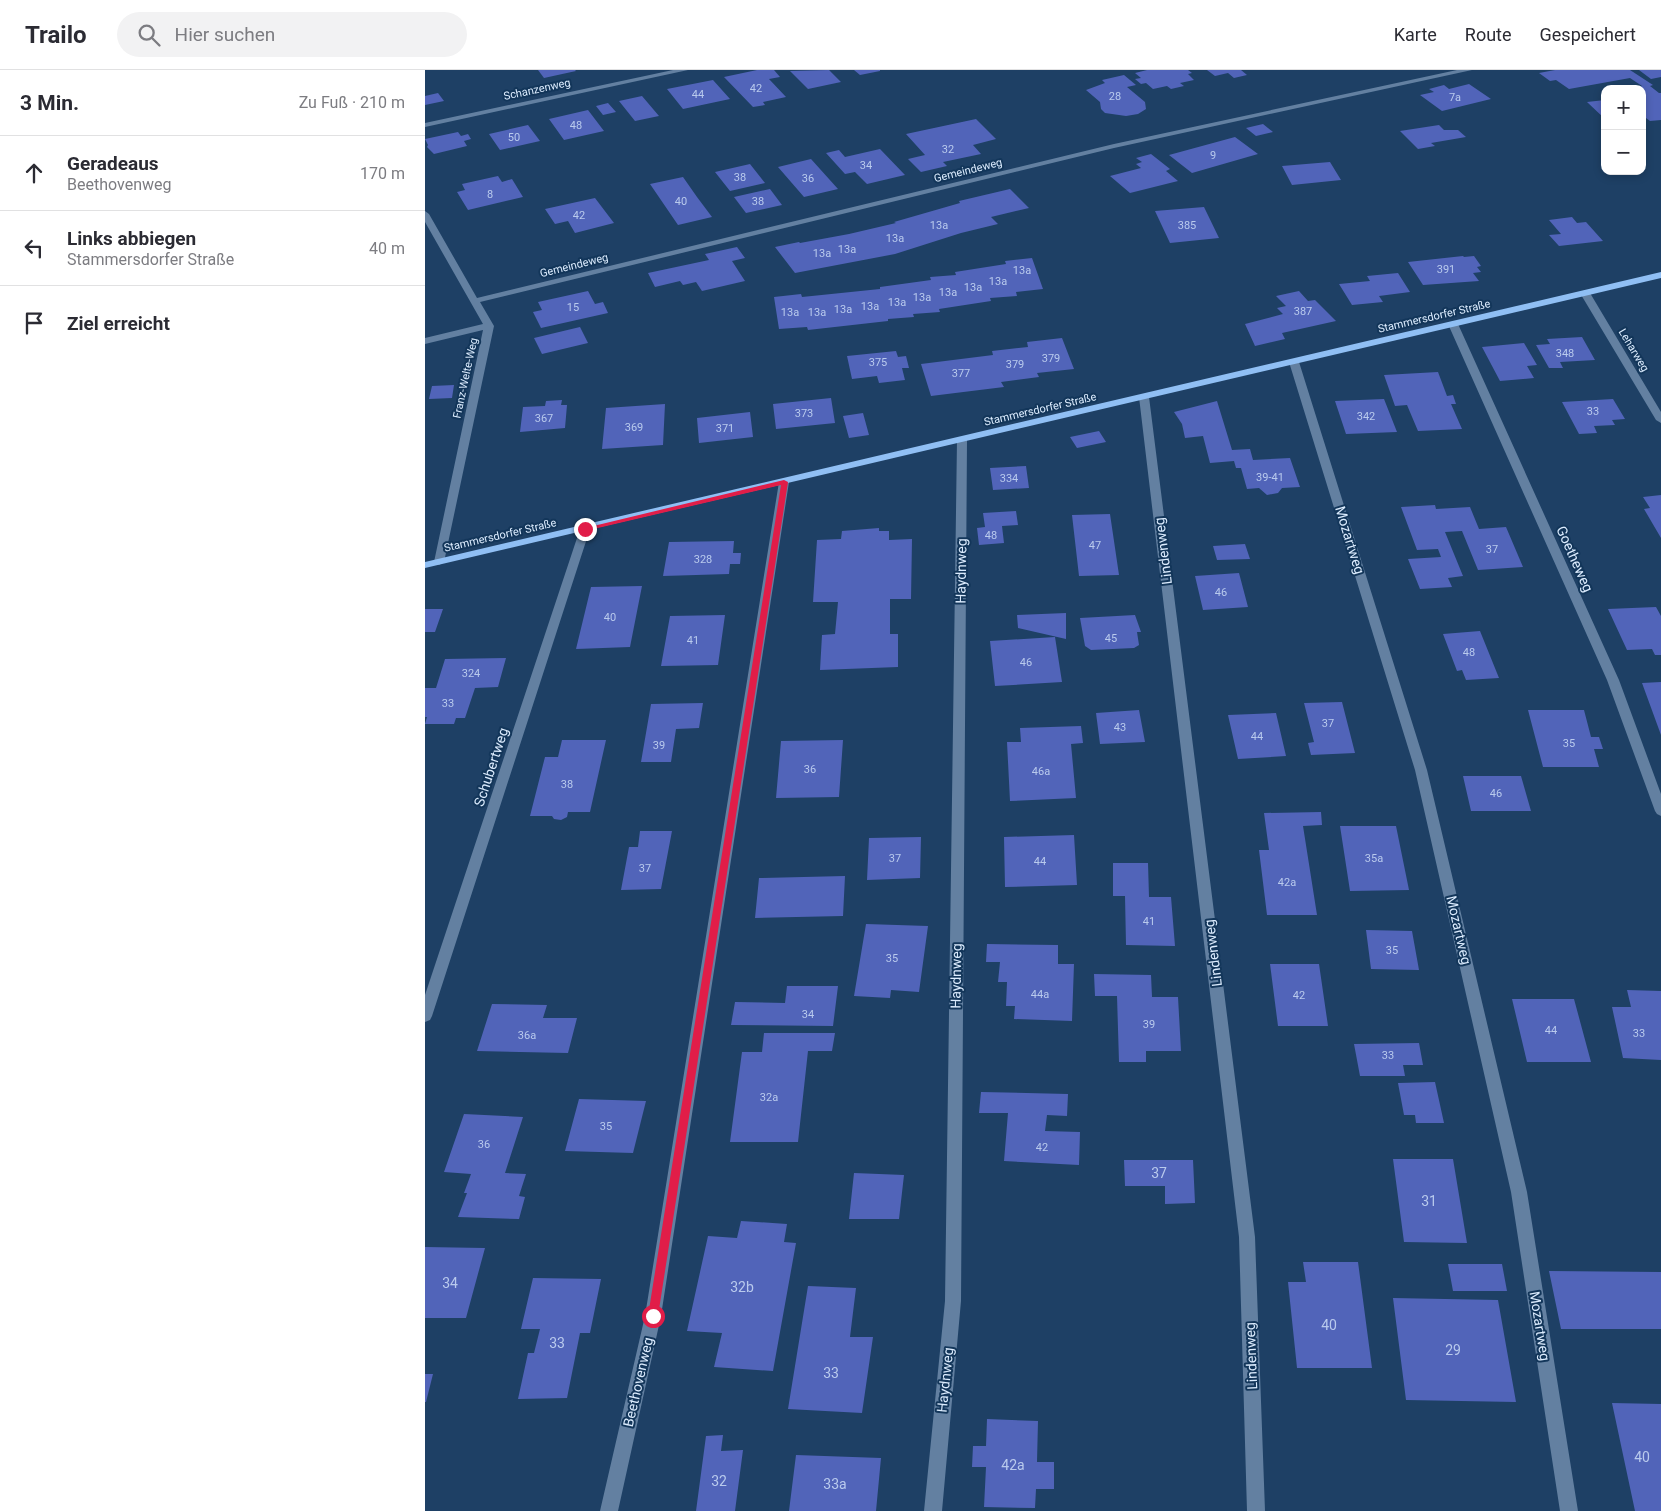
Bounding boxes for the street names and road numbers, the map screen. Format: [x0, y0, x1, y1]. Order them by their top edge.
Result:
street label: Schanzenweg [503, 76, 572, 103]
street label: Gemeindeweg [933, 156, 1004, 185]
street label: Gemeindeweg [539, 251, 610, 280]
street label: Stammersdorfer Straße [1377, 297, 1492, 336]
street label: Leharweg [1616, 326, 1651, 374]
street label: Franz-Welte-Weg [451, 337, 480, 420]
street label: Stammersdorfer Straße [983, 390, 1098, 429]
street label: Mozartweg [1332, 504, 1368, 576]
street label: Stammersdorfer Straße [443, 516, 558, 555]
street label: Lindenweg [1151, 517, 1175, 585]
street label: Goetheweg [1553, 524, 1597, 594]
street label: Haydnweg [952, 538, 970, 604]
street label: Schubertweg [471, 726, 511, 808]
street label: Mozartweg [1443, 894, 1475, 966]
street label: Lindenweg [1201, 919, 1225, 987]
street label: Haydnweg [947, 943, 965, 1009]
street label: Mozartweg [1527, 1290, 1553, 1362]
street label: Lindenweg [1242, 1322, 1260, 1390]
street label: Beethovenweg [620, 1336, 656, 1428]
street label: Haydnweg [934, 1347, 956, 1413]

